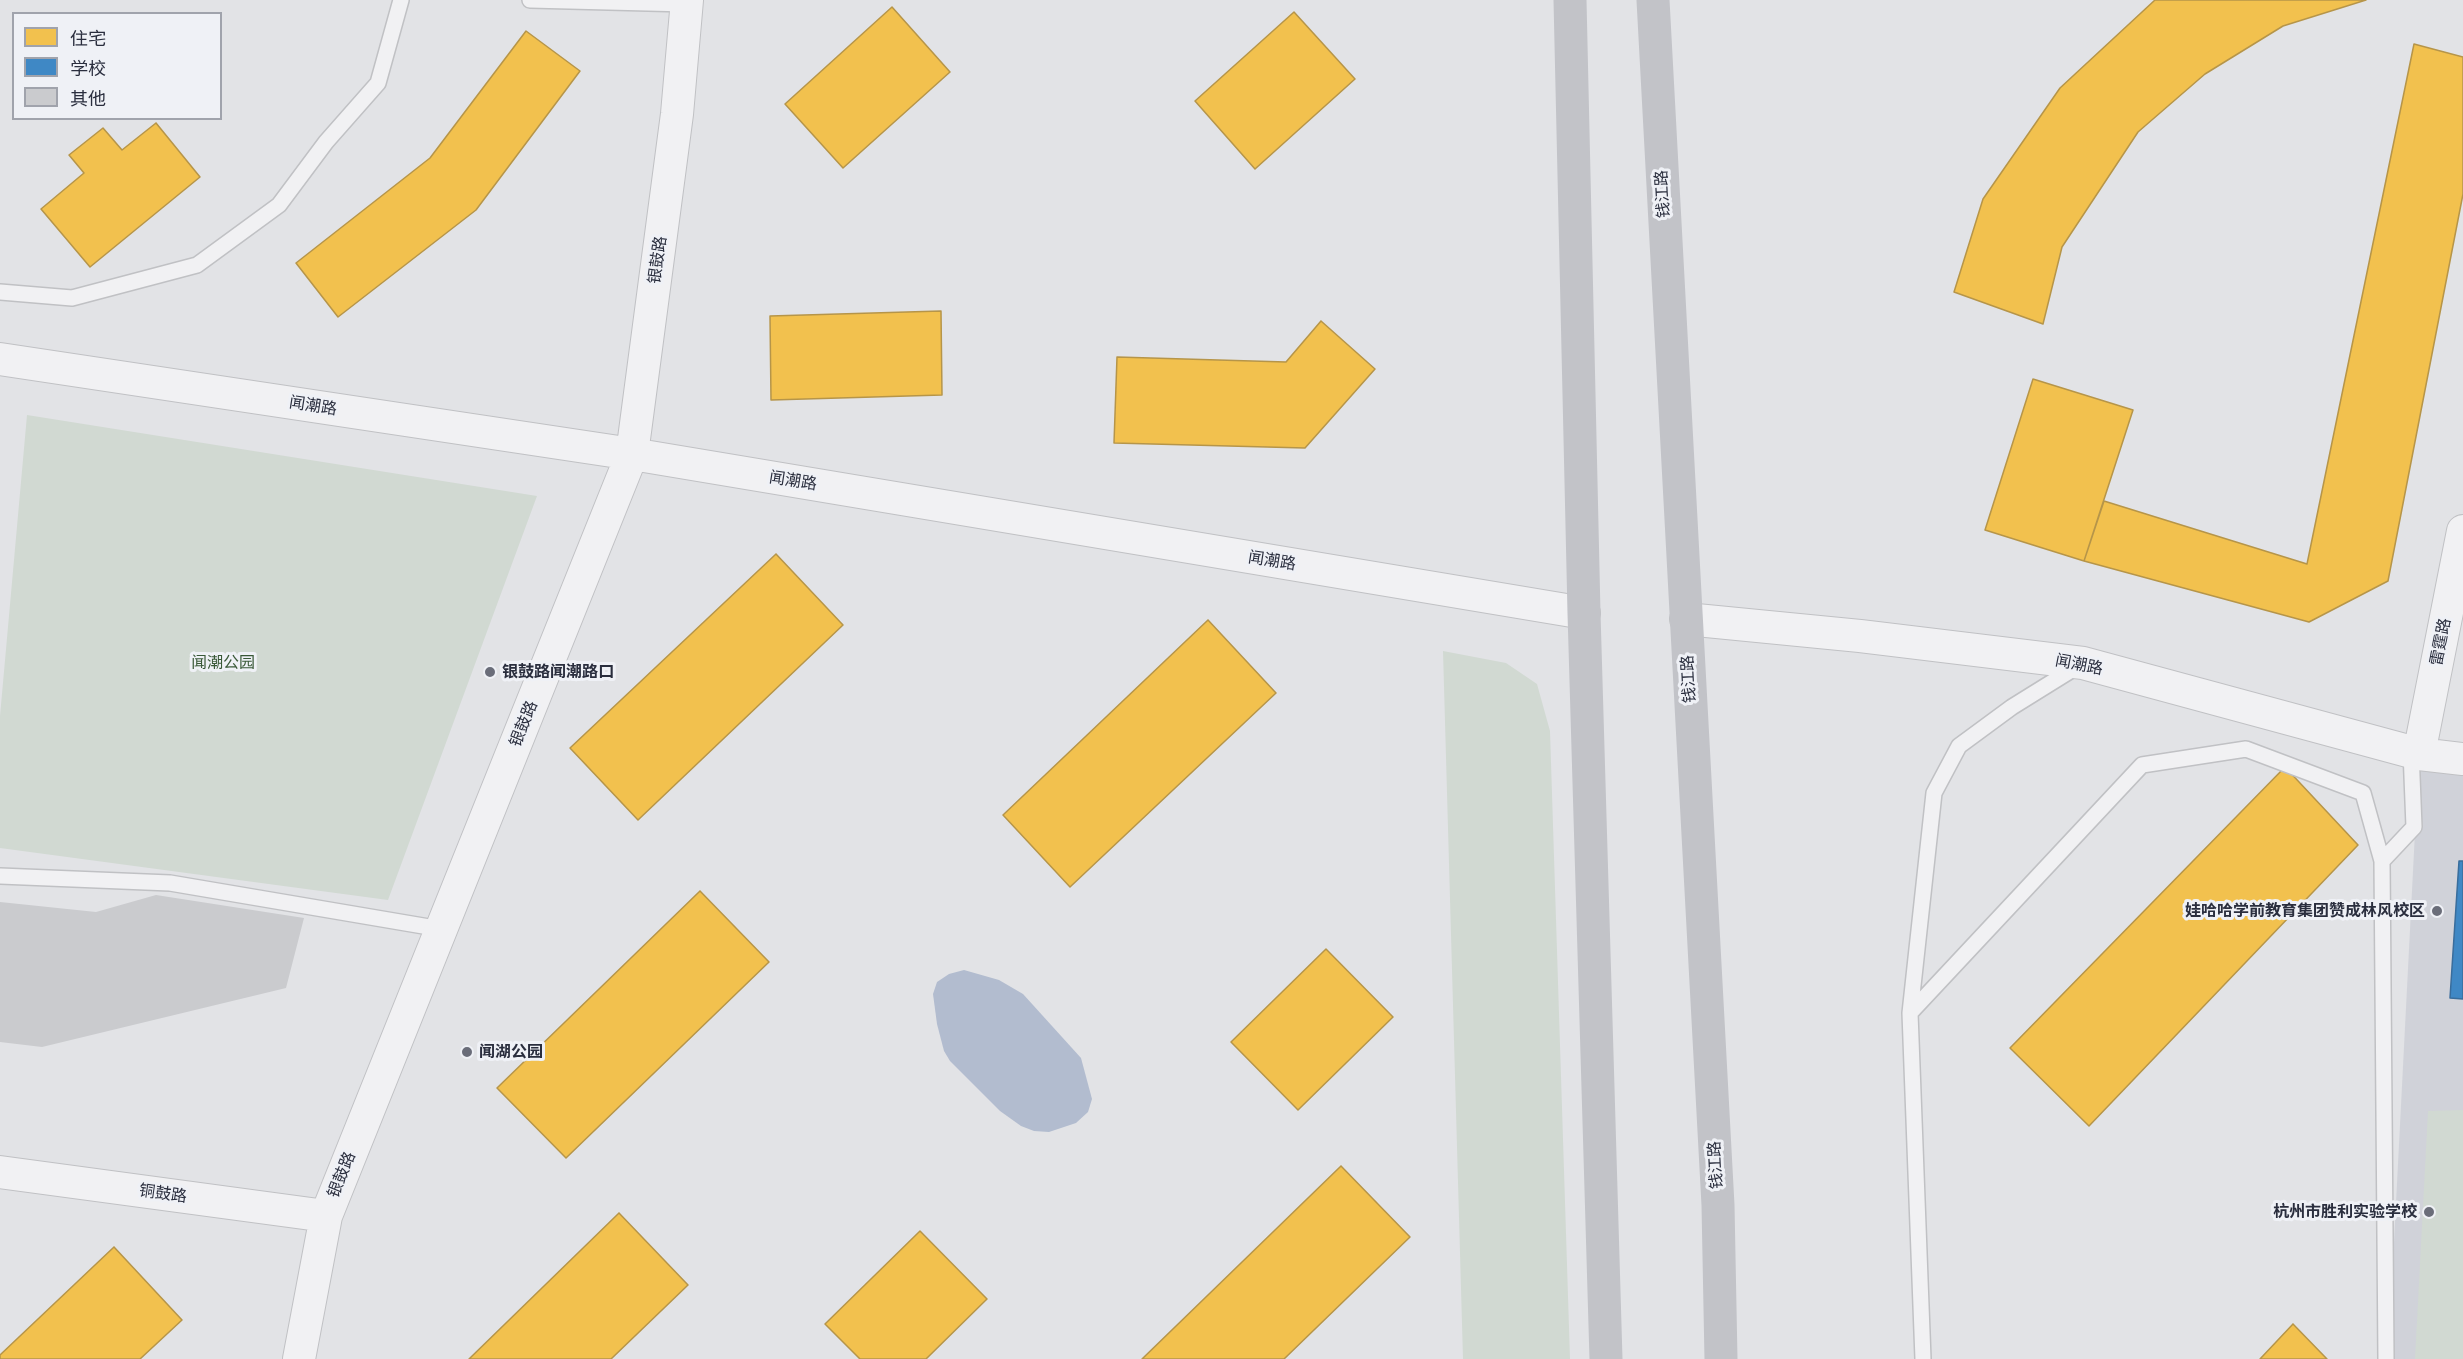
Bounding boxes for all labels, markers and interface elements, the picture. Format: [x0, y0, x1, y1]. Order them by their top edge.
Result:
legend [12, 12, 222, 120]
text: 住宅 [70, 28, 106, 50]
text: 学校 [70, 58, 106, 80]
text: 其他 [70, 88, 106, 110]
street label: 钱江路 [1652, 170, 1674, 218]
street label: 银鼓路 [645, 235, 671, 285]
street label: 闻潮路 [288, 393, 338, 419]
street label: 闻潮路 [768, 468, 818, 494]
street label: 闻潮路 [1247, 548, 1297, 574]
street label: 雷霆路 [2427, 617, 2455, 667]
street label: 闻潮路 [2054, 651, 2104, 679]
park label: 闻潮公园 [191, 653, 255, 673]
street label: 钱江路 [1678, 655, 1700, 703]
place label: 银鼓路闻潮路口 [502, 662, 614, 682]
marker: 银鼓路闻潮路口 [483, 665, 497, 679]
street label: 银鼓路 [506, 698, 542, 750]
place label: 娃哈哈学前教育集团赞成林风校区 [2185, 901, 2425, 921]
marker: 娃哈哈学前教育集团赞成林风校区 [2430, 904, 2444, 918]
place label: 闻湖公园 [479, 1042, 543, 1062]
marker: 闻湖公园 [460, 1045, 474, 1059]
street label: 钱江路 [1705, 1141, 1727, 1189]
street label: 银鼓路 [324, 1149, 360, 1201]
street label: 铜鼓路 [138, 1181, 188, 1207]
place label: 杭州市胜利实验学校 [2273, 1202, 2417, 1222]
marker: 杭州市胜利实验学校 [2422, 1205, 2436, 1219]

